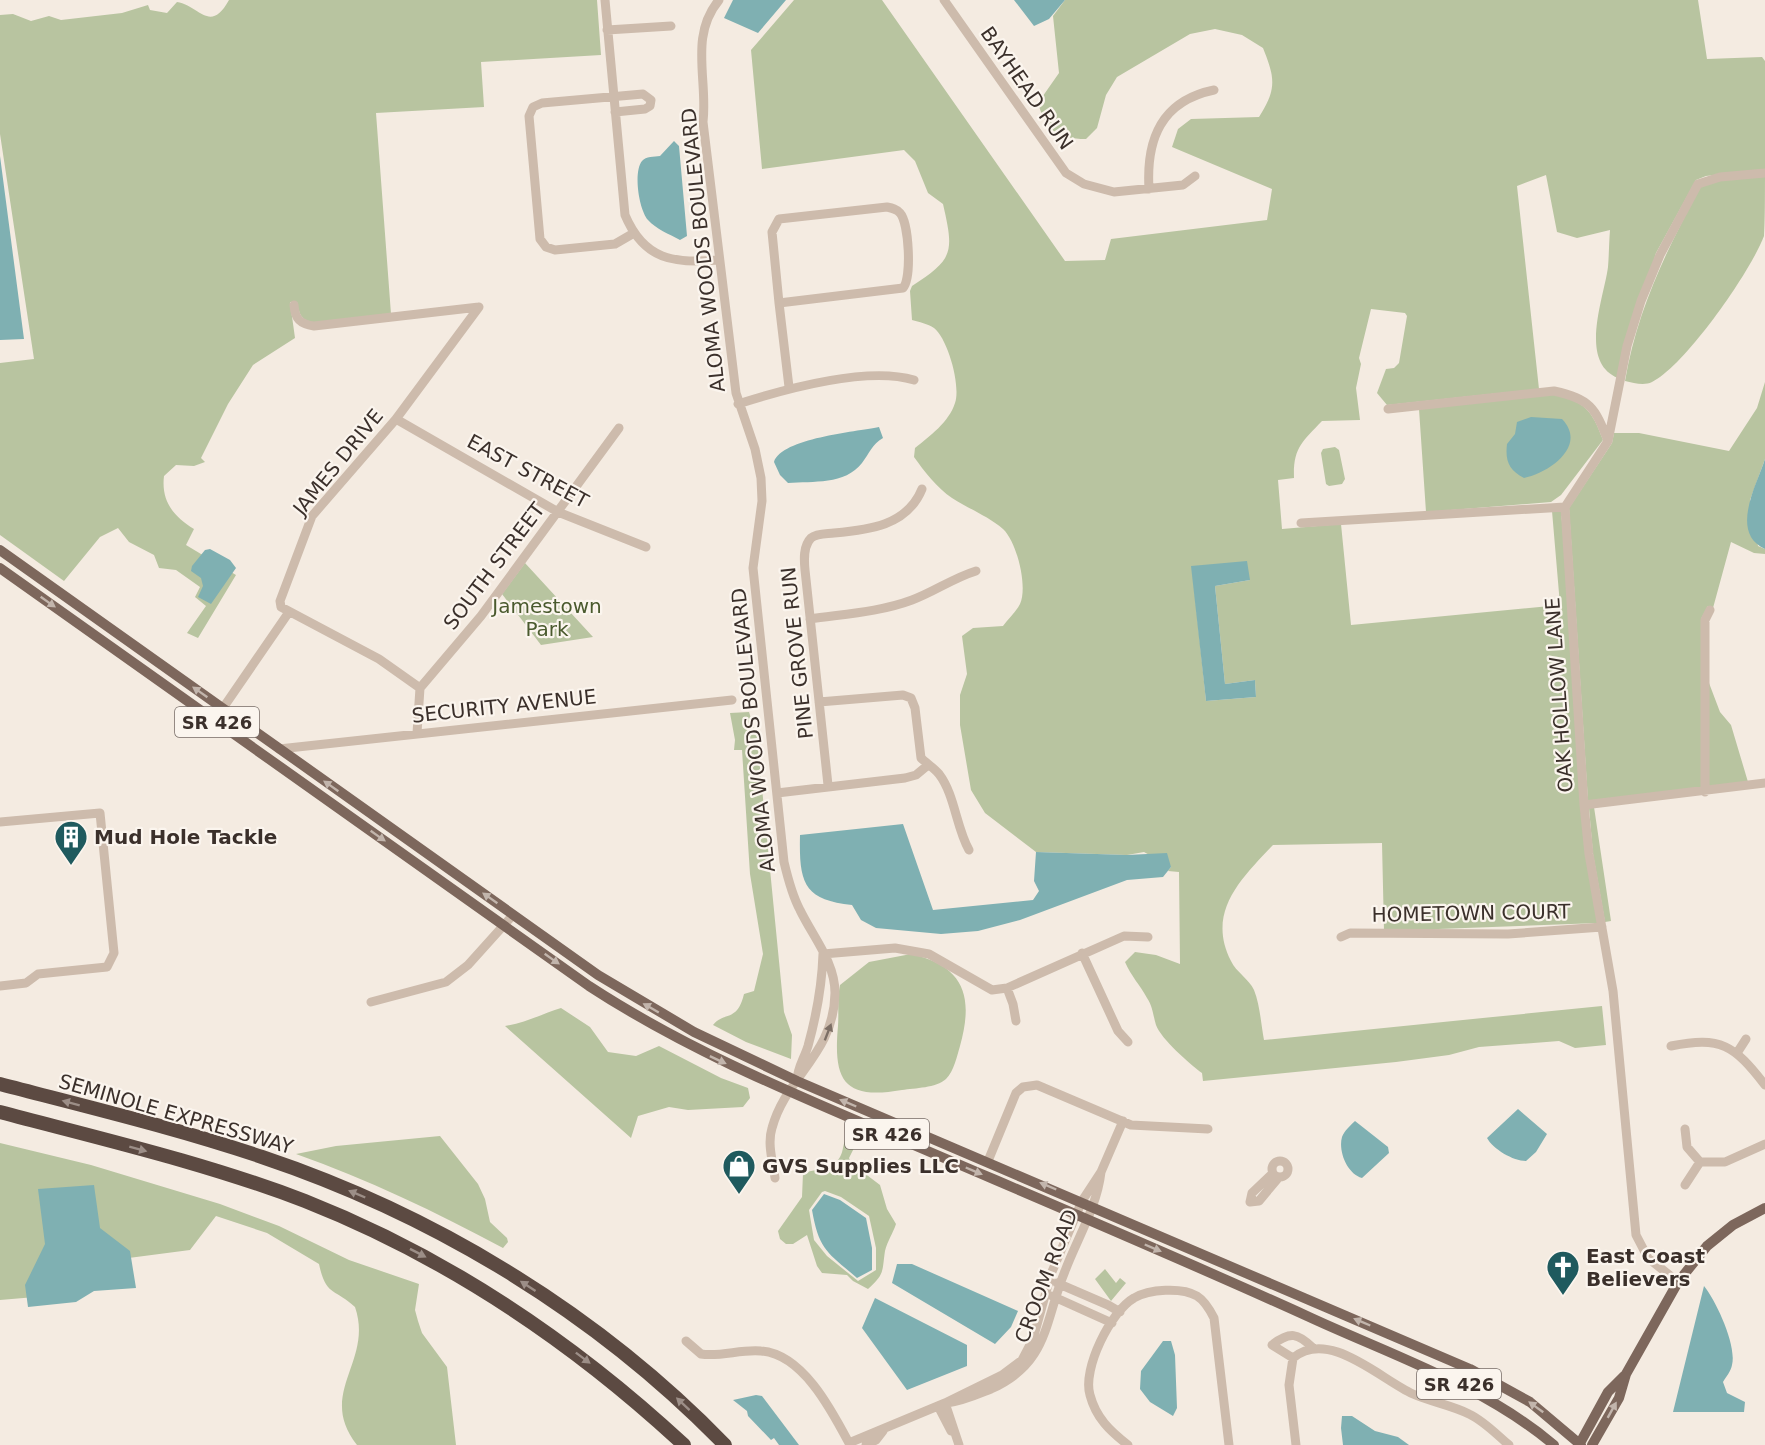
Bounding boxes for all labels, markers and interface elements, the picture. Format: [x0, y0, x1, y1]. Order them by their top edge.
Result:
street label: BAYHEAD RUN [976, 22, 1078, 154]
street label: ALOMA WOODS BOULEVARD [676, 107, 730, 393]
street label: JAMES DRIVE [287, 404, 388, 521]
street label: EAST STREET [463, 429, 593, 513]
street label: SOUTH STREET [438, 497, 550, 634]
street label: PINE GROVE RUN [776, 566, 818, 740]
street label: ALOMA WOODS BOULEVARD [726, 587, 780, 873]
park label: Jamestown Park [490, 594, 602, 641]
one-way arrow [40, 595, 55, 607]
street label: OAK HOLLOW LANE [1540, 597, 1578, 793]
street label: SECURITY AVENUE [411, 684, 597, 728]
one-way arrow [192, 686, 208, 698]
road number: SR 426 [175, 707, 259, 737]
one-way arrow [323, 780, 339, 792]
building icon: Mud Hole Tackle [53, 819, 89, 866]
place label: Mud Hole Tackle [94, 825, 277, 849]
one-way arrow [369, 830, 385, 842]
one-way arrow [482, 892, 498, 904]
street label: HOMETOWN COURT [1371, 899, 1571, 927]
one-way arrow [544, 953, 559, 965]
one-way arrow [642, 1003, 659, 1013]
one-way arrow [823, 1023, 833, 1041]
one-way arrow [710, 1055, 727, 1064]
street label: SEMINOLE EXPRESSWAY [56, 1069, 297, 1159]
one-way arrow [62, 1097, 81, 1107]
one-way arrow [839, 1098, 857, 1108]
road number: SR 426 [845, 1119, 929, 1149]
one-way arrow [129, 1145, 147, 1154]
shop icon: GVS Supplies LLC [721, 1148, 757, 1195]
place label: GVS Supplies LLC [762, 1154, 959, 1178]
one-way arrow [966, 1166, 984, 1176]
one-way arrow [1039, 1182, 1056, 1191]
one-way arrow [347, 1189, 365, 1199]
street label: CROOM ROAD [1009, 1206, 1083, 1346]
one-way arrow [1145, 1243, 1163, 1253]
place label: East Coast Believers [1586, 1244, 1705, 1291]
one-way arrow [409, 1248, 427, 1258]
church icon: East Coast Believers [1545, 1249, 1581, 1296]
one-way arrow [521, 1280, 537, 1292]
one-way arrow [1352, 1317, 1370, 1327]
one-way arrow [574, 1352, 590, 1364]
road number: SR 426 [1417, 1369, 1501, 1399]
one-way arrow [676, 1398, 690, 1412]
one-way arrow [1529, 1401, 1545, 1413]
one-way arrow [1607, 1402, 1617, 1419]

